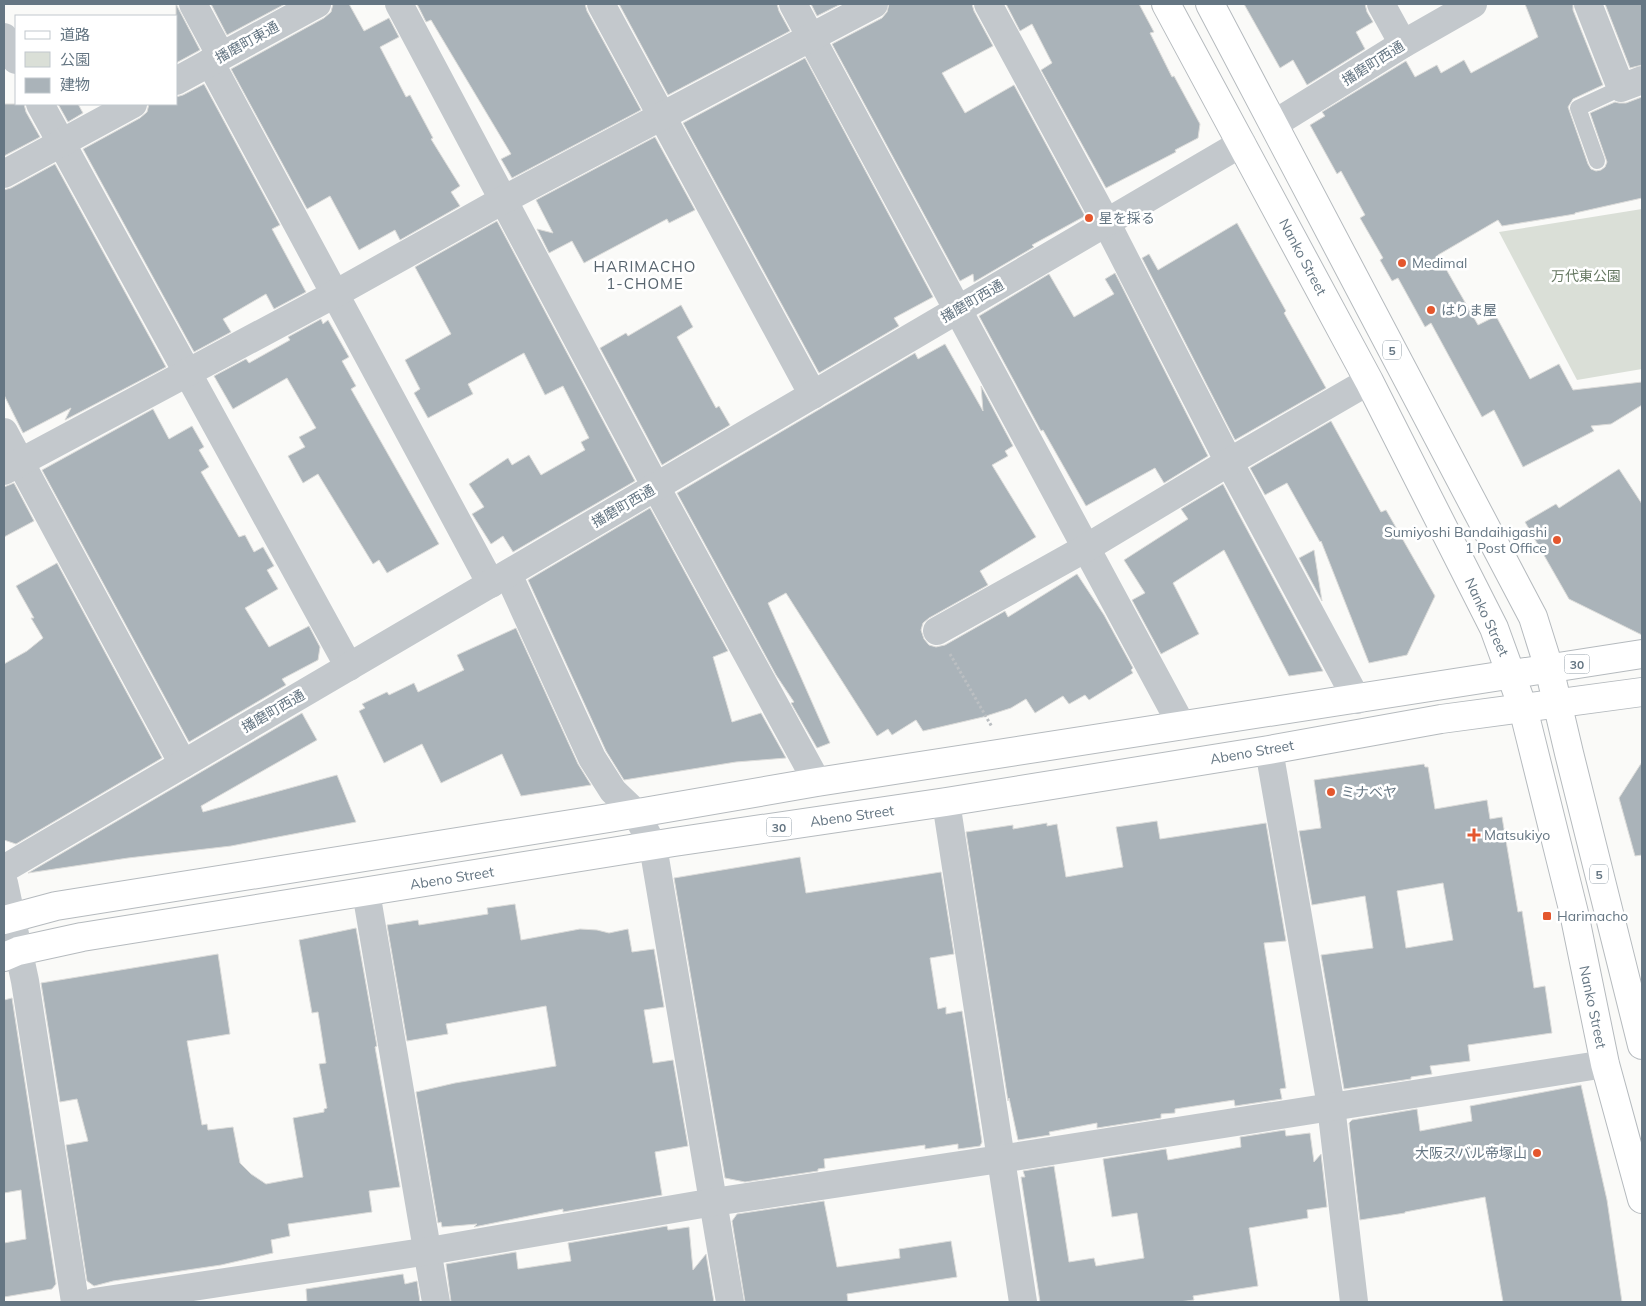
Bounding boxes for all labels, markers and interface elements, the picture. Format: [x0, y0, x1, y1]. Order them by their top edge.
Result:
legend [15, 15, 178, 105]
street label: 播磨町東通 [212, 17, 282, 67]
text: 道路 [60, 25, 90, 44]
street label: 播磨町西通 [1339, 37, 1407, 89]
text: 公園 [60, 50, 90, 69]
text: 建物 [60, 75, 90, 94]
place label: 星を採る [1099, 209, 1155, 227]
marker: 星を採る [1083, 212, 1095, 224]
street label: Nanko Street [1275, 215, 1331, 299]
place label: Medimal [1412, 254, 1467, 272]
district label: HARIMACHO 1-CHOME [594, 257, 696, 293]
marker: Medimal [1396, 257, 1408, 269]
park label: 万代東公園 [1551, 267, 1621, 285]
street label: 播磨町西通 [937, 276, 1007, 326]
place label: はりま屋 [1441, 301, 1497, 319]
marker: はりま屋 [1425, 304, 1437, 316]
road number: 5 [1383, 340, 1401, 360]
street label: 播磨町西通 [588, 481, 658, 531]
place label: Sumiyoshi Bandaihigashi 1 Post Office [1384, 523, 1547, 557]
marker: Sumiyoshi Bandaihigashi 1 Post Office [1551, 534, 1563, 546]
street label: Nanko Street [1461, 575, 1513, 659]
road number: 30 [1564, 654, 1590, 674]
street label: 播磨町西通 [238, 686, 308, 736]
street label: Abeno Street [1209, 736, 1295, 768]
place label: ミナベヤ [1341, 783, 1397, 801]
marker: ミナベヤ [1325, 786, 1337, 798]
street label: Abeno Street [809, 801, 895, 831]
road number: 30 [766, 818, 792, 836]
place label: Matsukiyo [1484, 826, 1550, 844]
marker: Matsukiyo [1468, 829, 1480, 841]
street label: Abeno Street [409, 862, 495, 894]
road number: 5 [1590, 864, 1608, 884]
place label: Harimacho [1557, 907, 1628, 925]
marker: Harimacho [1541, 910, 1553, 922]
street label: Nanko Street [1575, 964, 1611, 1050]
place label: 大阪スバル帝塚山 [1415, 1144, 1527, 1162]
marker: 大阪スバル帝塚山 [1531, 1147, 1543, 1159]

